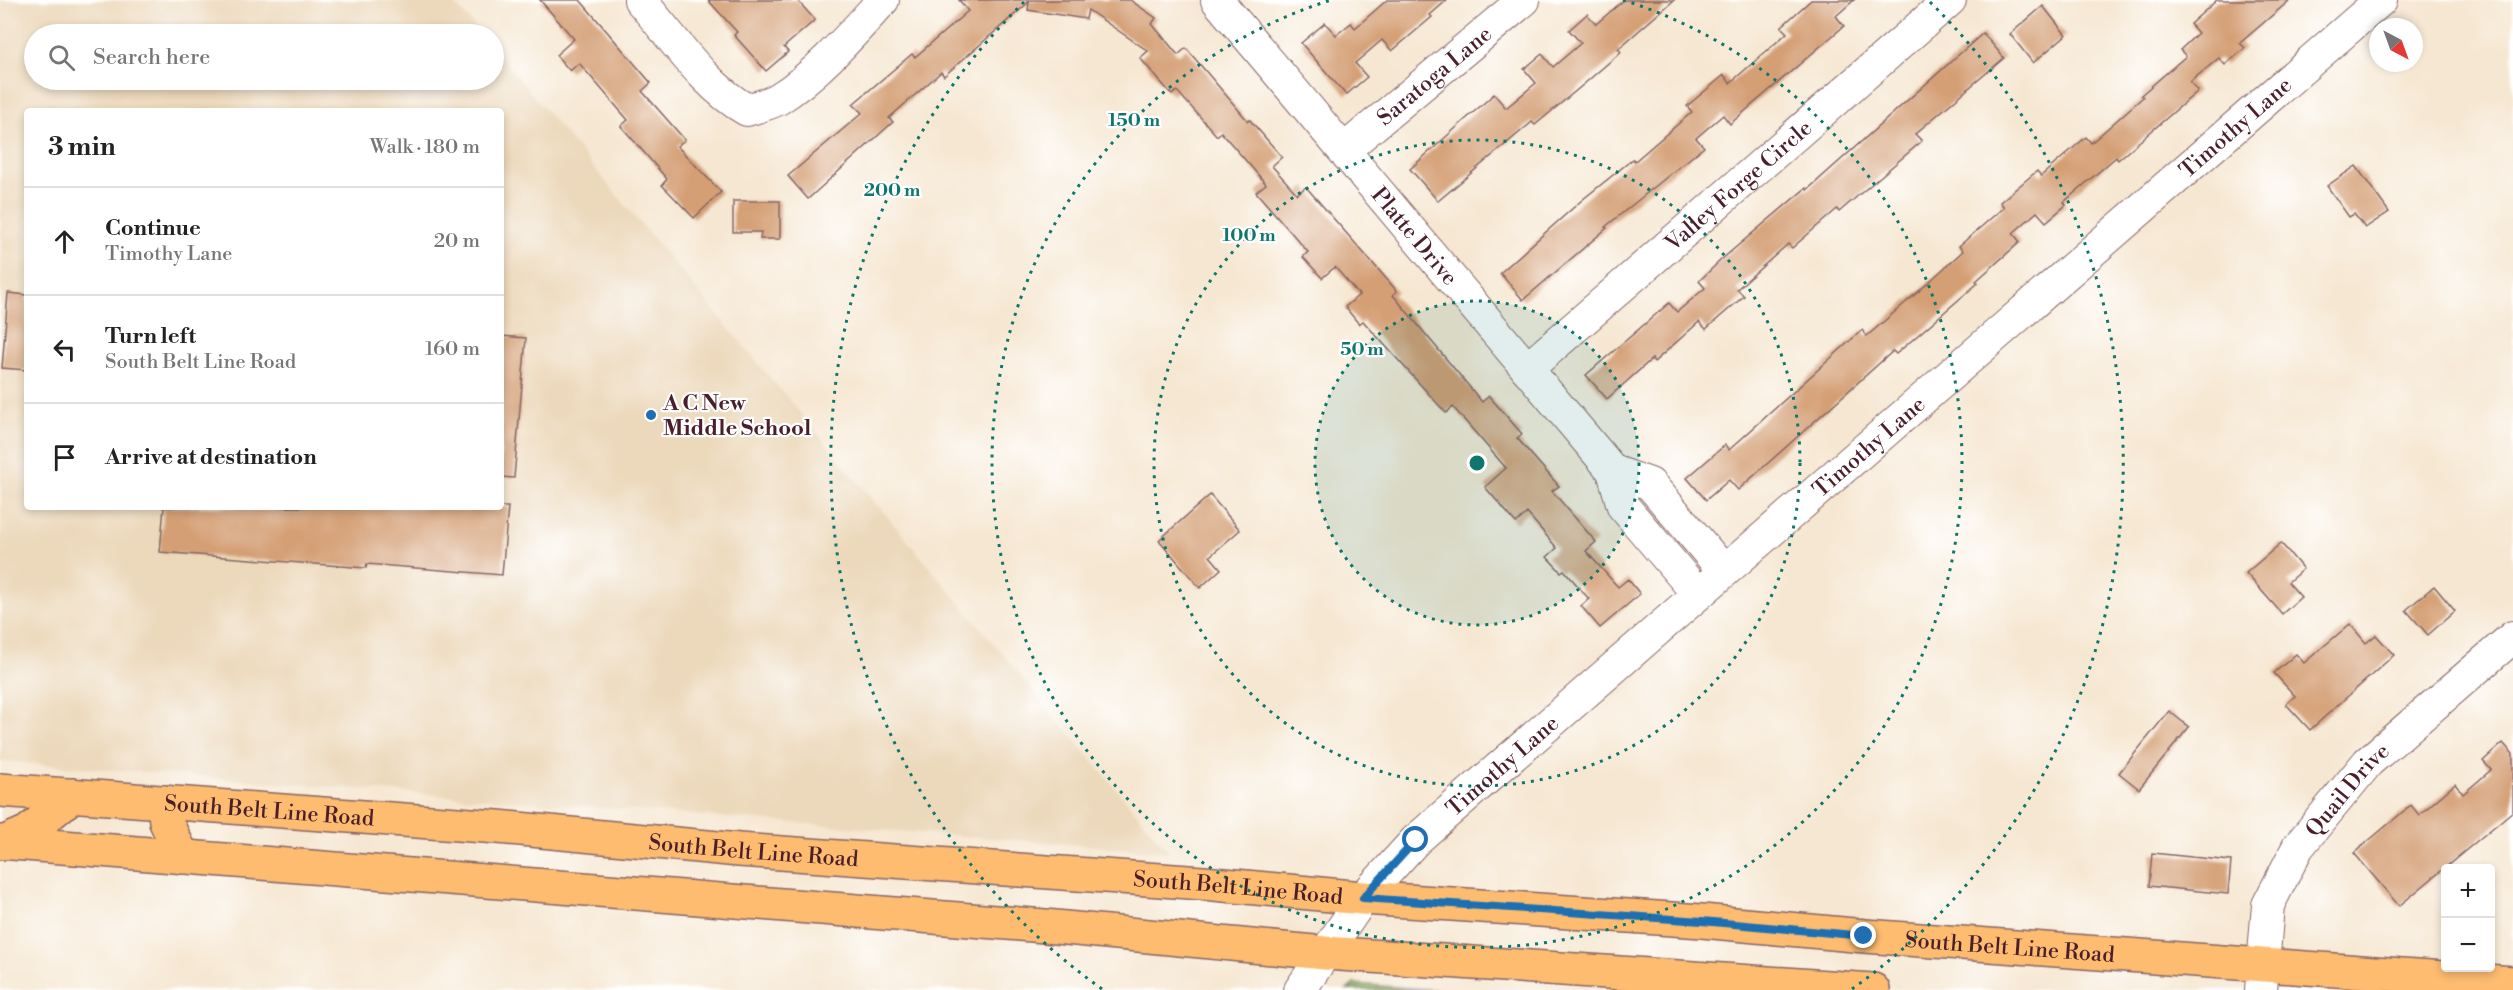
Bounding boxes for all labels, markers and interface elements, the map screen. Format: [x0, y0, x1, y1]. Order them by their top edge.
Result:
north arrow [2369, 18, 2423, 72]
street label: Saratoga Lane [1372, 21, 1498, 132]
search box [24, 24, 504, 90]
icon: search [45, 41, 78, 74]
text: Search here [93, 44, 210, 71]
street label: Timothy Lane [2174, 72, 2298, 184]
text: 150 m [1108, 109, 1161, 132]
street label: Valley Forge Circle [1659, 115, 1818, 258]
text: 3 min [48, 131, 116, 163]
text: Walk · 180 m [370, 135, 480, 160]
text: 200 m [864, 179, 921, 202]
street label: Platte Drive [1365, 182, 1463, 291]
text: Continue [105, 215, 201, 242]
text: 100 m [1222, 224, 1276, 247]
icon: ahead [48, 225, 81, 258]
text: 20 m [434, 229, 480, 254]
text: Timothy Lane [105, 242, 232, 267]
text: Turn left [105, 323, 196, 350]
icon: left [48, 333, 81, 366]
text: 160 m [425, 337, 480, 362]
text: 50 m [1340, 338, 1384, 361]
text: South Belt Line Road [105, 350, 296, 375]
place label: A C New Middle School [662, 390, 811, 442]
street label: Timothy Lane [1808, 391, 1931, 503]
marker: A C New Middle School [644, 408, 658, 422]
icon: arrive [48, 441, 81, 474]
text: Arrive at destination [105, 444, 317, 471]
centre of rings [1467, 453, 1487, 473]
street label: Timothy Lane [1441, 710, 1565, 823]
street label: Quail Drive [2300, 738, 2395, 843]
street label: South Belt Line Road [163, 790, 376, 833]
route start [1402, 826, 1428, 852]
street label: South Belt Line Road [647, 829, 860, 873]
map controls [2441, 864, 2495, 972]
button: + [2441, 864, 2495, 918]
street label: South Belt Line Road [1132, 866, 1345, 911]
button: − [2441, 918, 2495, 972]
route end [1850, 922, 1876, 948]
street label: South Belt Line Road [1904, 927, 2116, 969]

